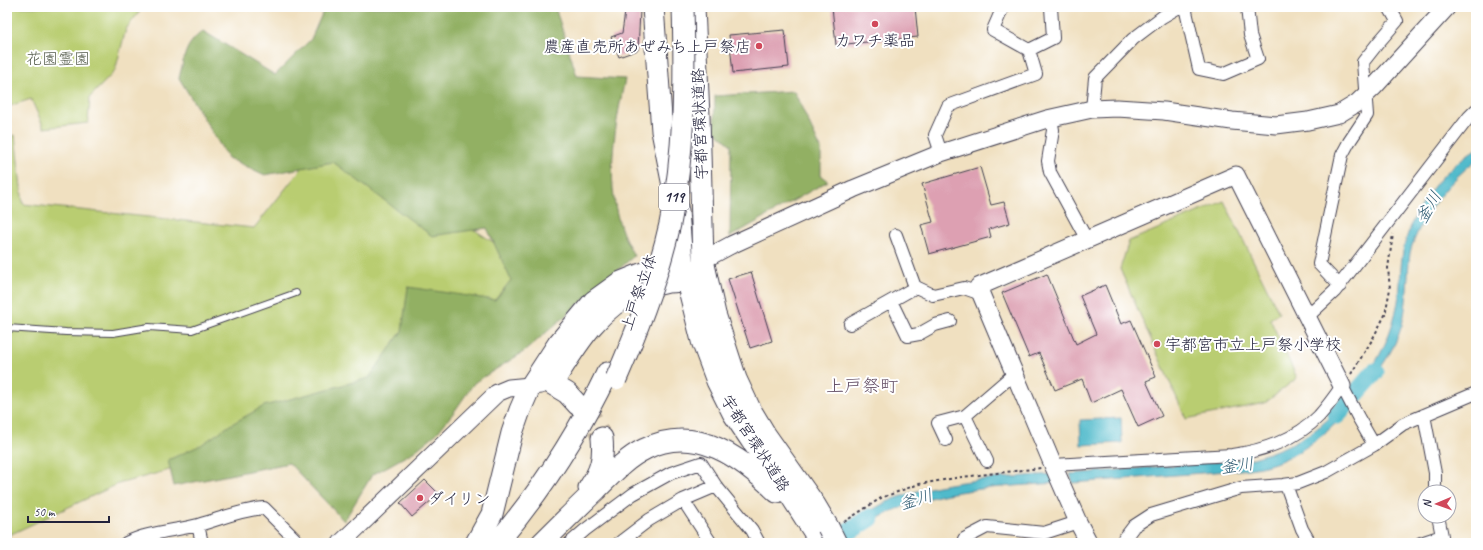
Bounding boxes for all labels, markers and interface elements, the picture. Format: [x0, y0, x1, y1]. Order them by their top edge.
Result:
marker: カワチ薬品 [870, 19, 880, 29]
place label: カワチ薬品 [835, 31, 915, 51]
place label: 農産直売所あぜみち上戸祭店 [544, 37, 751, 57]
marker: 農産直売所あぜみち上戸祭店 [754, 41, 764, 51]
park label: 花園霊園 [26, 49, 90, 69]
street label: 宇都宮環状道路 [688, 68, 712, 180]
road number: 119 [659, 184, 689, 210]
water label: 釜川 [1411, 187, 1446, 227]
street label: 上戸祭立体 [616, 251, 661, 333]
place label: 宇都宮市立上戸祭小学校 [1165, 335, 1341, 355]
marker: 宇都宮市立上戸祭小学校 [1152, 339, 1162, 349]
district label: 上戸祭町 [826, 375, 898, 397]
street label: 宇都宮環状道路 [716, 391, 794, 496]
water label: 釜川 [1219, 453, 1255, 478]
water label: 釜川 [897, 484, 935, 514]
north arrow [1417, 484, 1457, 524]
place label: ダイリン [428, 489, 490, 509]
marker: ダイリン [415, 493, 425, 503]
scale bar [28, 498, 109, 524]
text: N [1420, 499, 1434, 508]
text: 50 m [34, 504, 56, 520]

